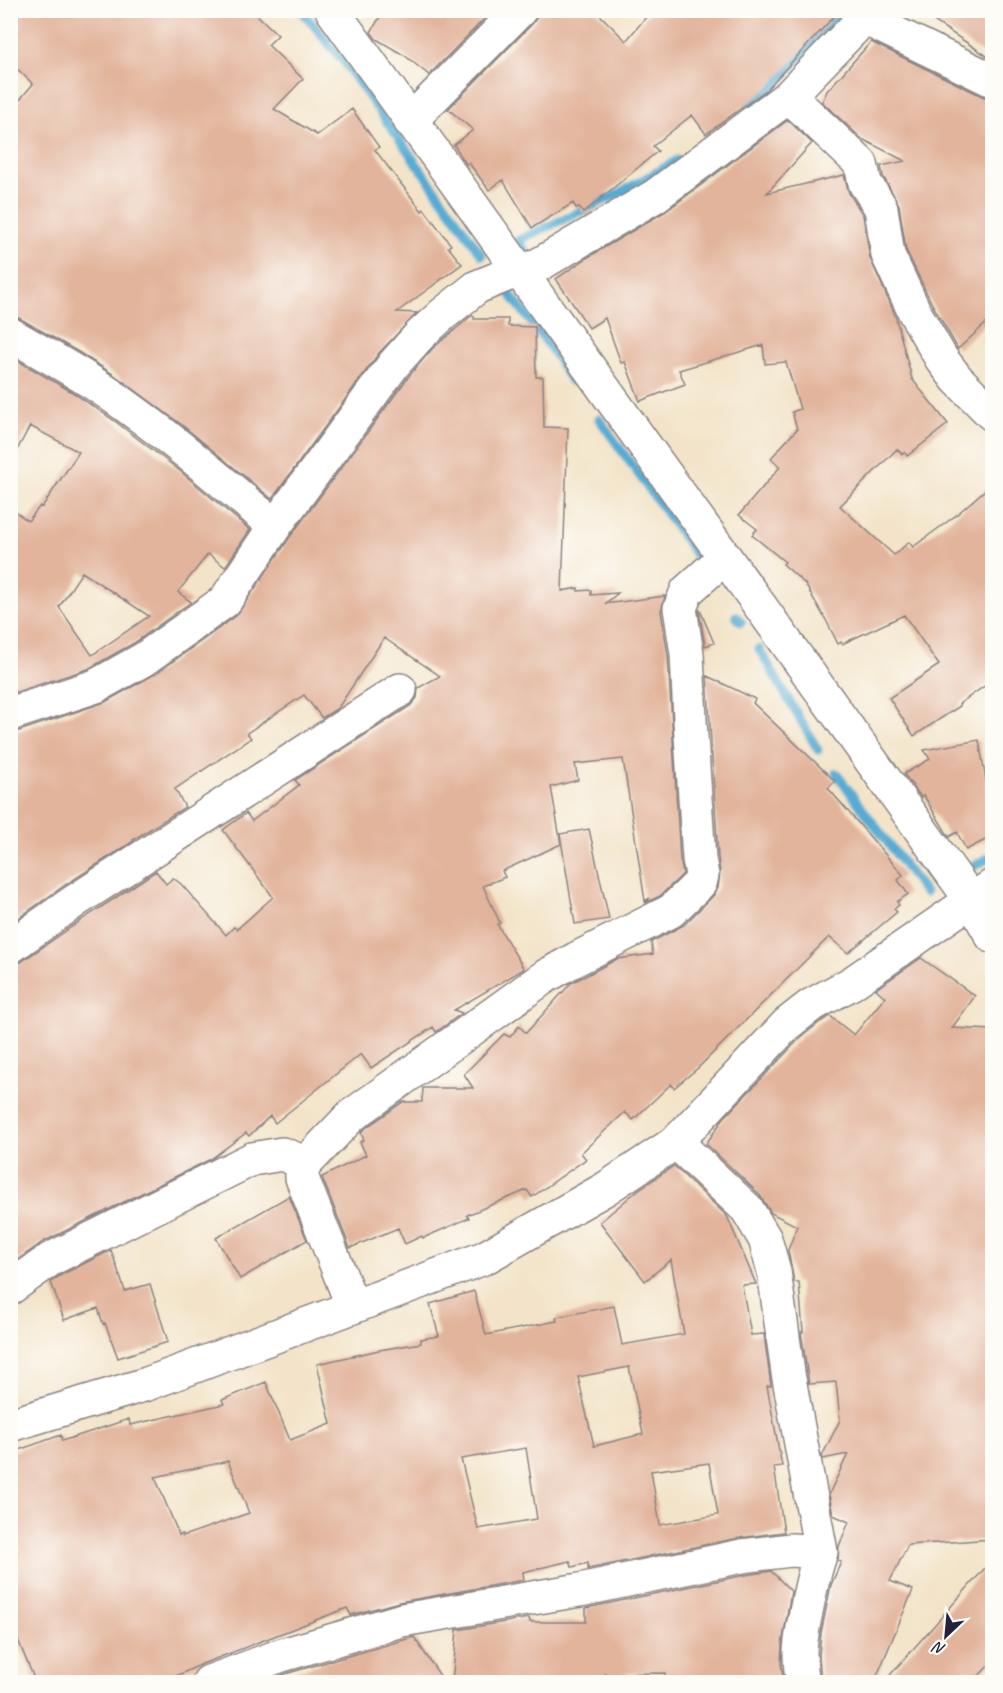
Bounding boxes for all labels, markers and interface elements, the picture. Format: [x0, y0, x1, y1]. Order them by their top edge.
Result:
north arrow [916, 1606, 976, 1666]
text: N [928, 1636, 949, 1660]

